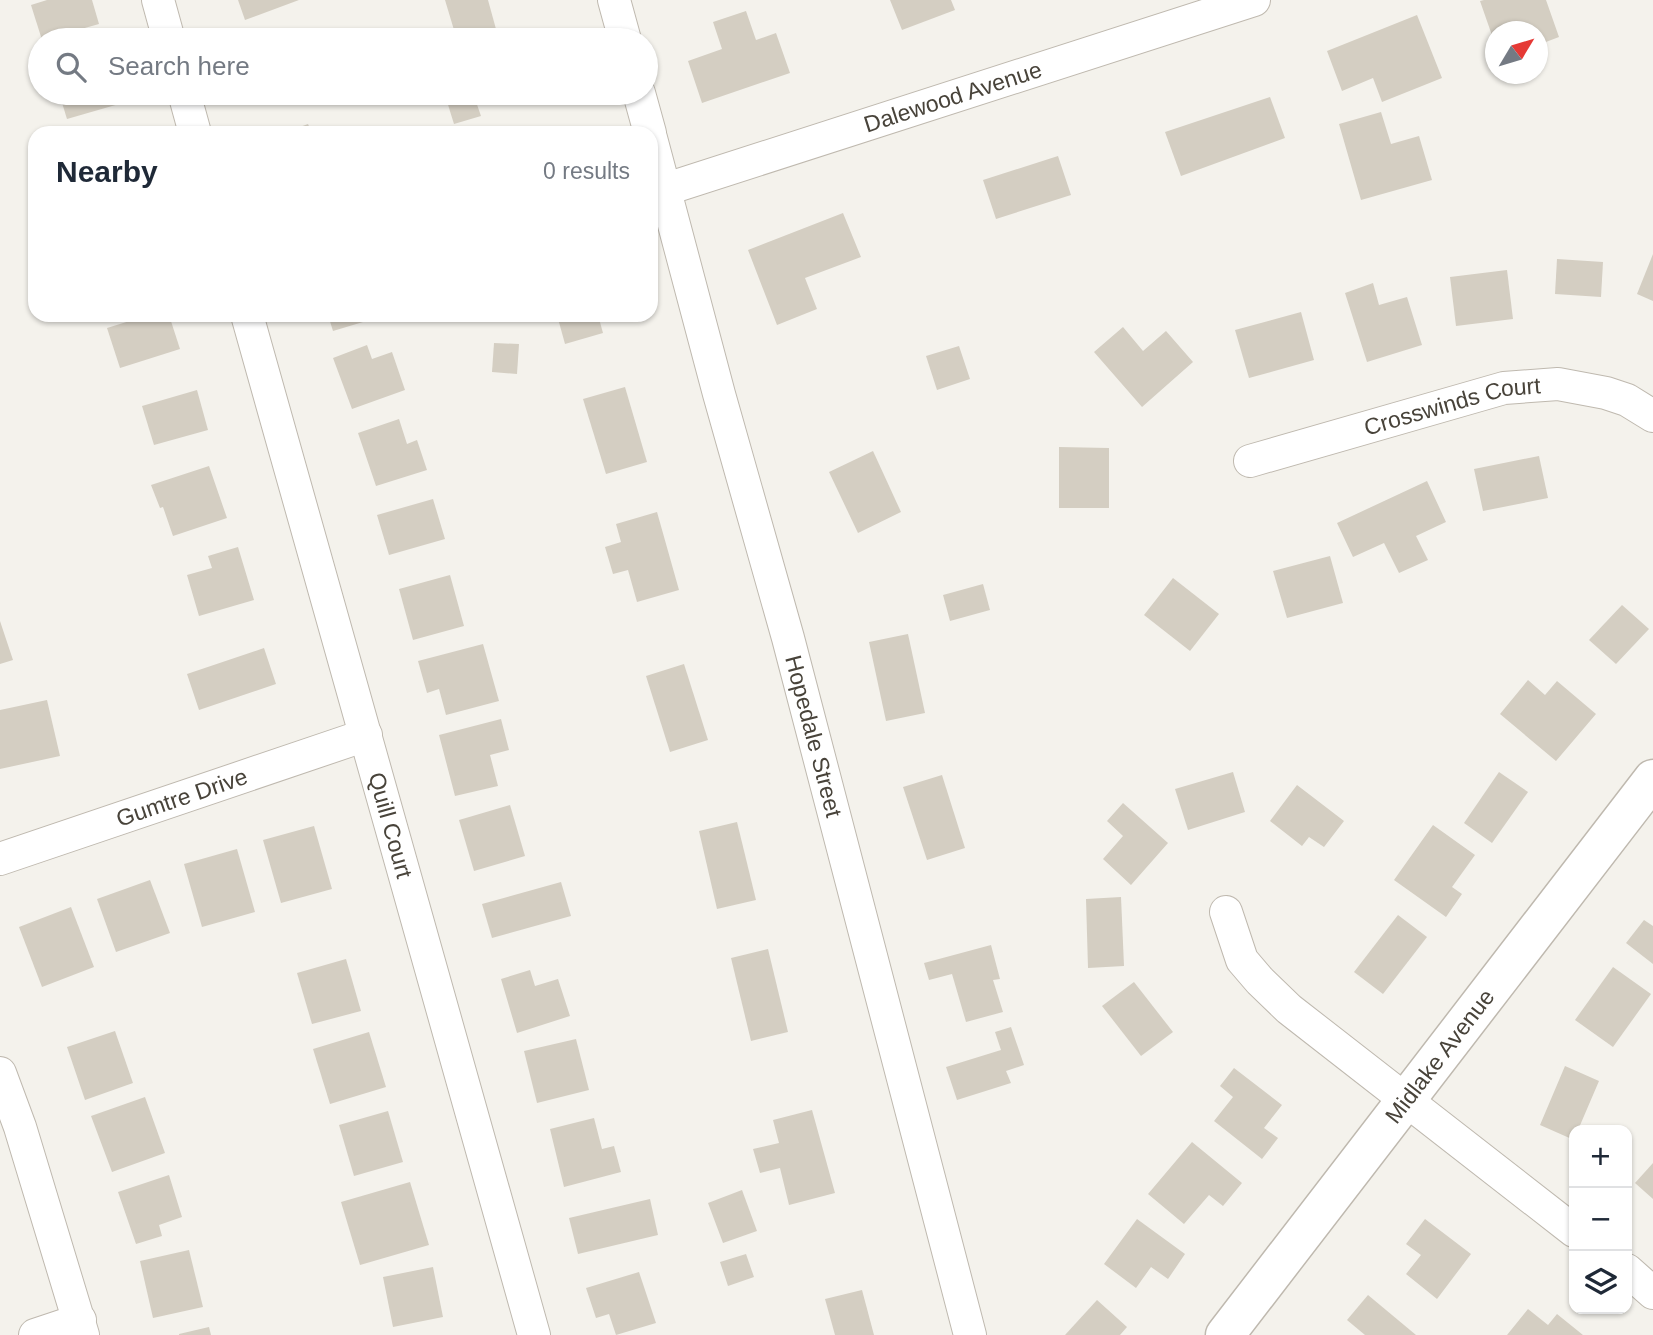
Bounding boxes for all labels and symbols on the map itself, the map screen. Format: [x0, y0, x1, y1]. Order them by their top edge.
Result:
north arrow [1485, 21, 1548, 84]
street label: Dalewood Avenue [861, 56, 1045, 138]
street label: Crosswinds Court [1361, 372, 1542, 441]
street label: Hopedale Street [780, 653, 847, 821]
street label: Gumtre Drive [113, 763, 251, 832]
street label: Quill Court [363, 769, 418, 882]
street label: Midlake Avenue [1380, 984, 1499, 1128]

